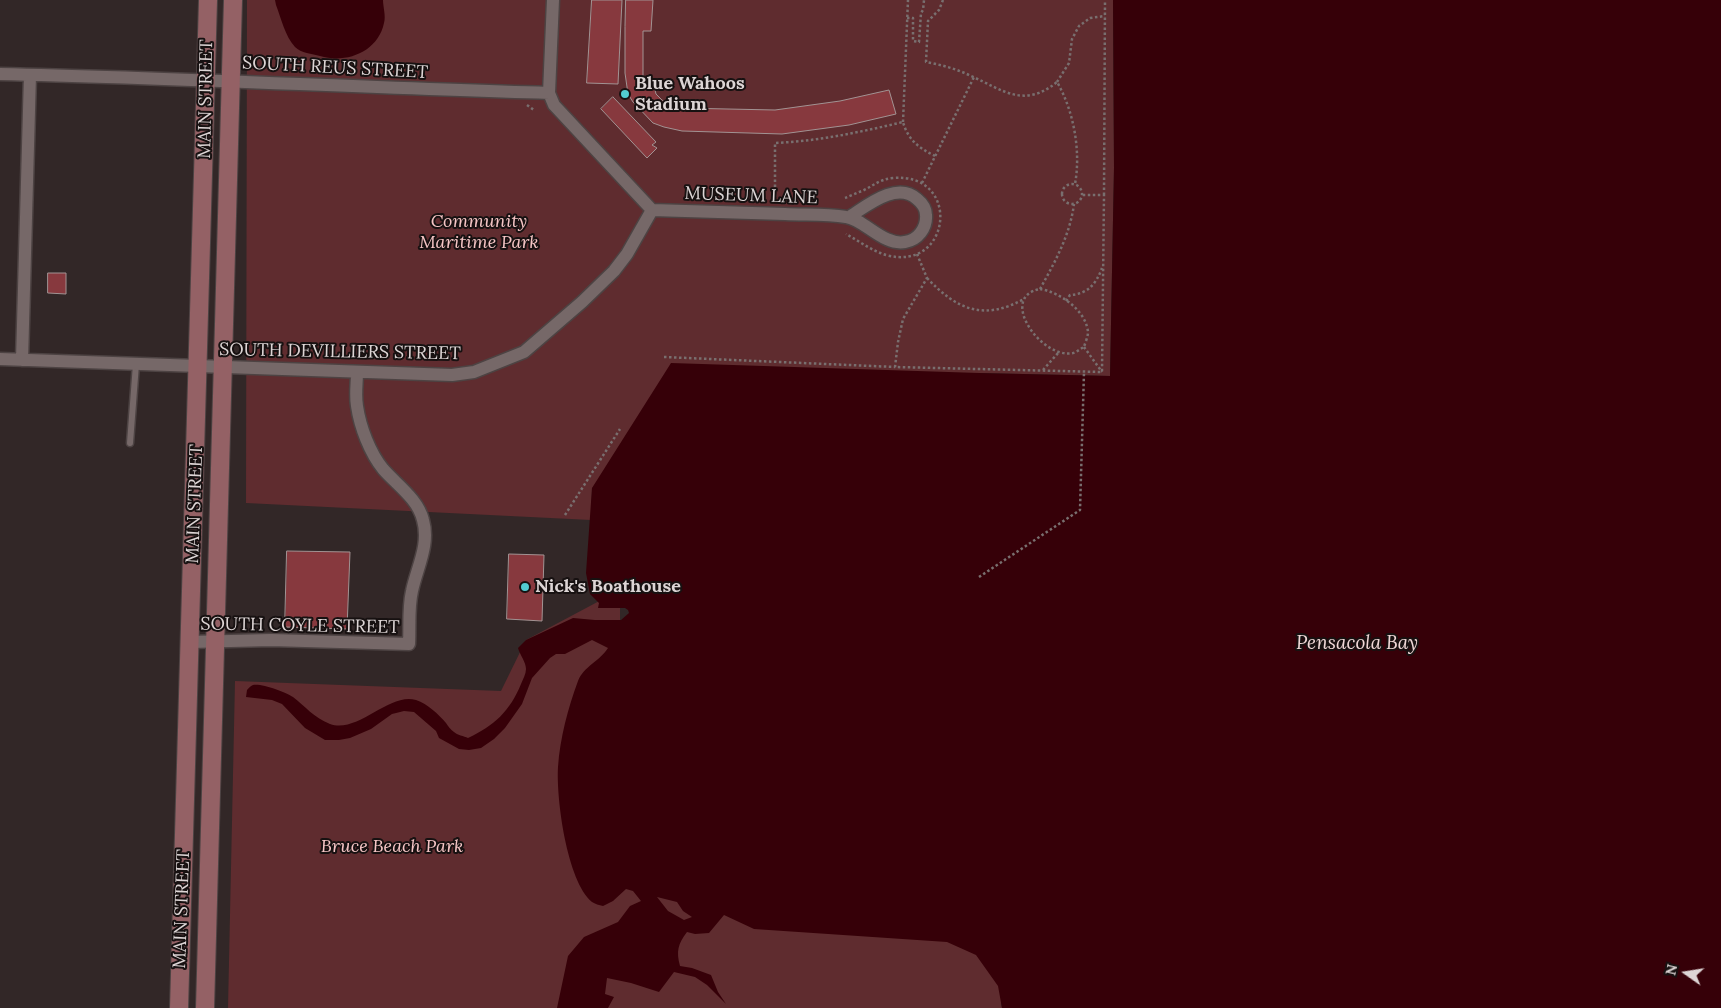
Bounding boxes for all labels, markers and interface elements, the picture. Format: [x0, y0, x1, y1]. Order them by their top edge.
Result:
street label: MAIN STREET [194, 39, 218, 159]
street label: SOUTH REUS STREET [241, 52, 429, 84]
place label: Blue Wahoos Stadium [635, 73, 745, 116]
marker: Blue Wahoos Stadium [619, 88, 631, 100]
street label: MUSEUM LANE [684, 183, 818, 209]
park label: Community Maritime Park [419, 211, 539, 253]
street label: SOUTH DEVILLIERS STREET [219, 339, 461, 365]
street label: MAIN STREET [182, 444, 208, 564]
place label: Nick's Boathouse [535, 576, 681, 598]
marker: Nick's Boathouse [519, 581, 531, 593]
street label: SOUTH COYLE STREET [200, 613, 400, 639]
water label: Pensacola Bay [1296, 633, 1418, 655]
park label: Bruce Beach Park [321, 836, 463, 858]
street label: MAIN STREET [169, 849, 195, 969]
north arrow [1661, 948, 1711, 998]
text: N [1661, 962, 1681, 977]

